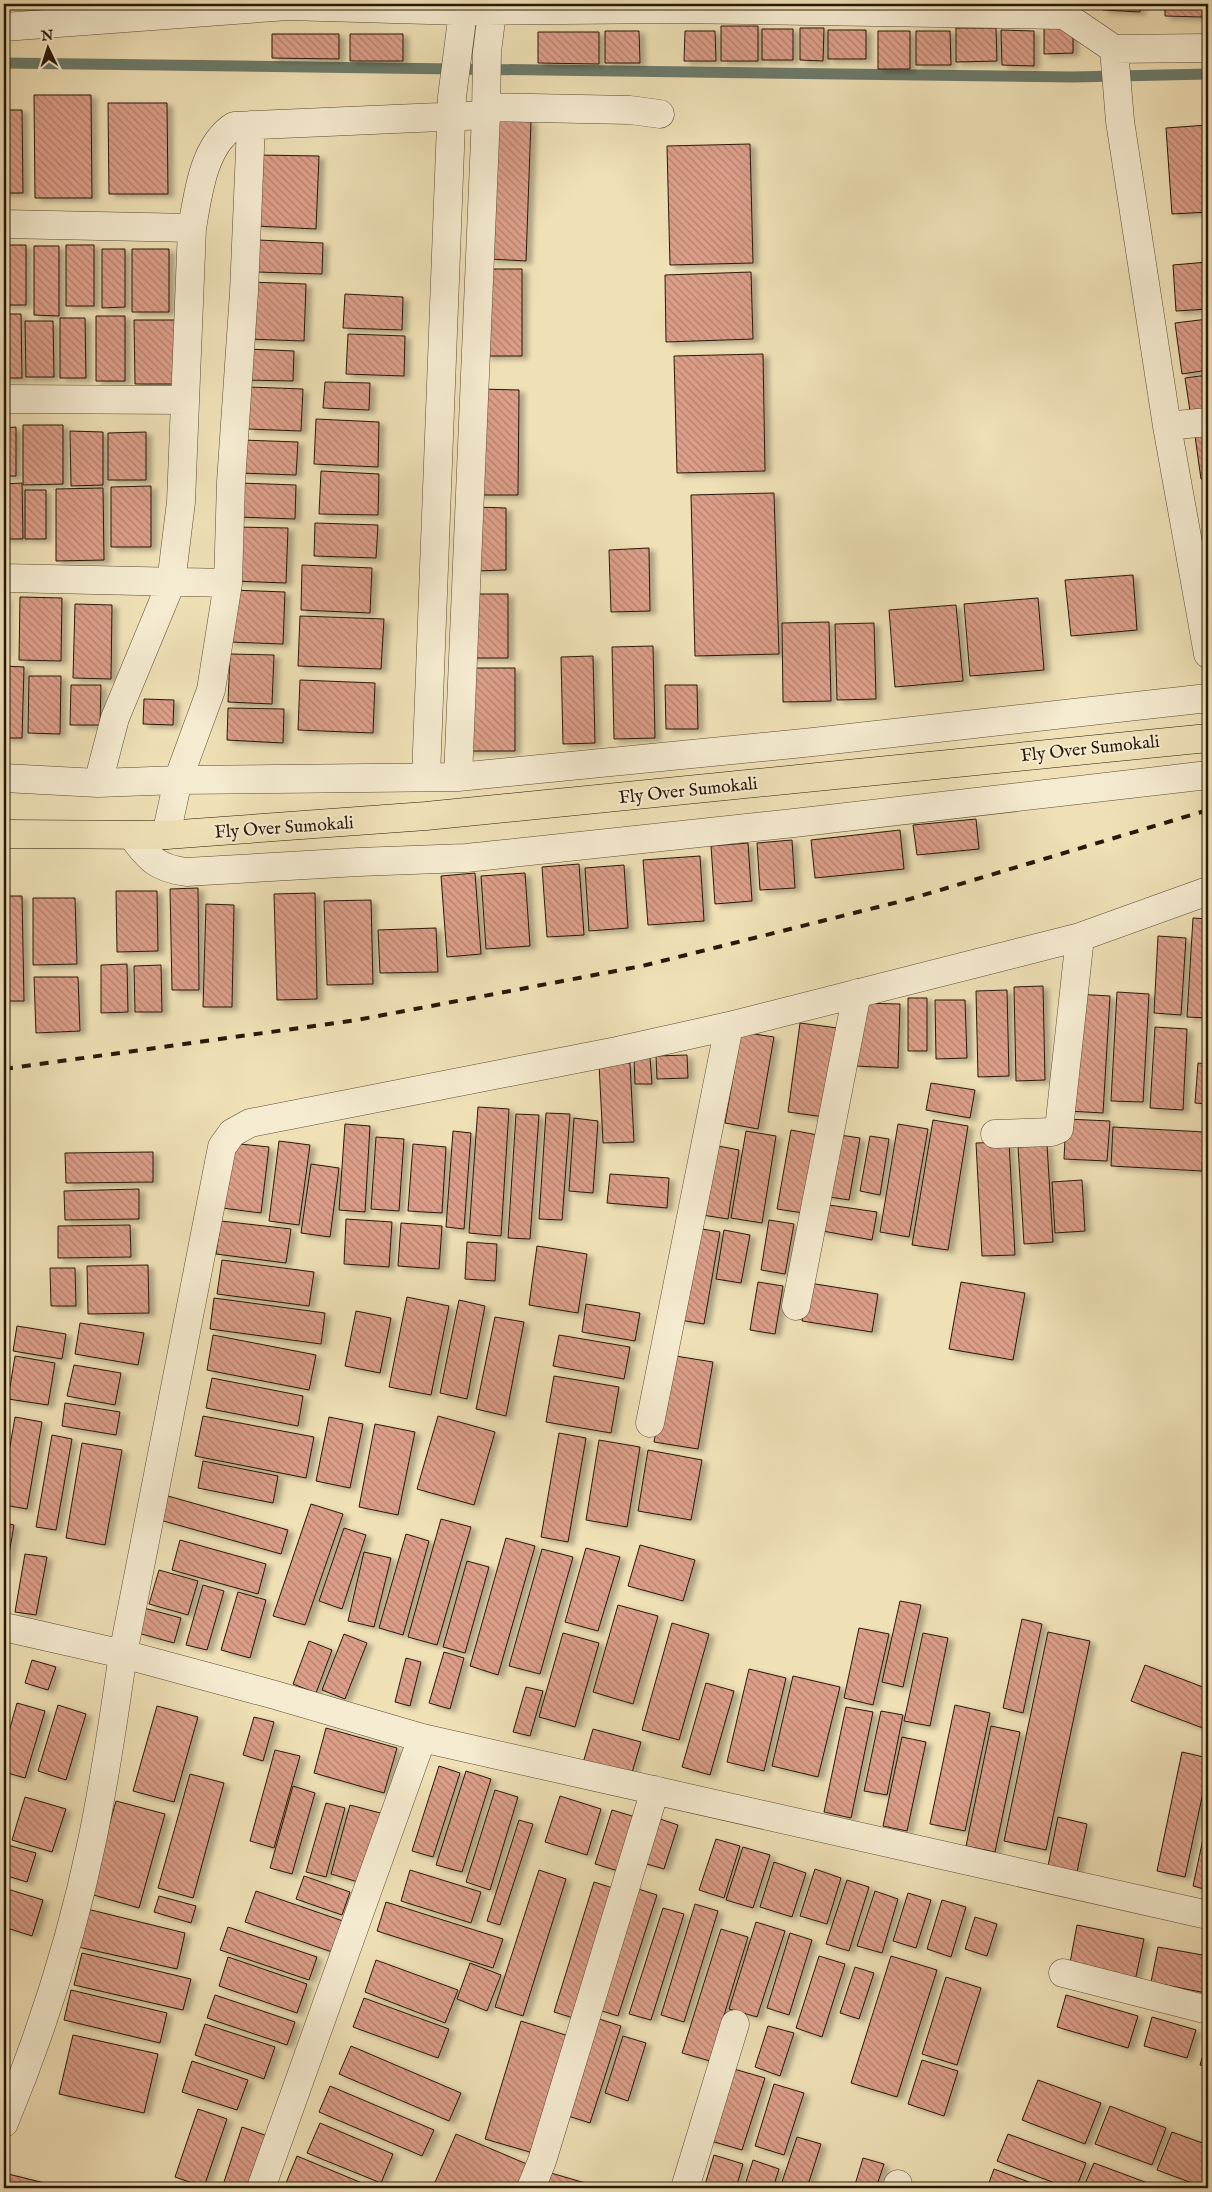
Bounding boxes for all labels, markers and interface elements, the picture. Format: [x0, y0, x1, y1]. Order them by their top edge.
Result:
north arrow [22, 22, 72, 72]
text: N [39, 27, 54, 45]
street label: Fly Over Sumokali [1019, 731, 1161, 768]
street label: Fly Over Sumokali [617, 773, 759, 810]
street label: Fly Over Sumokali [214, 812, 355, 845]

